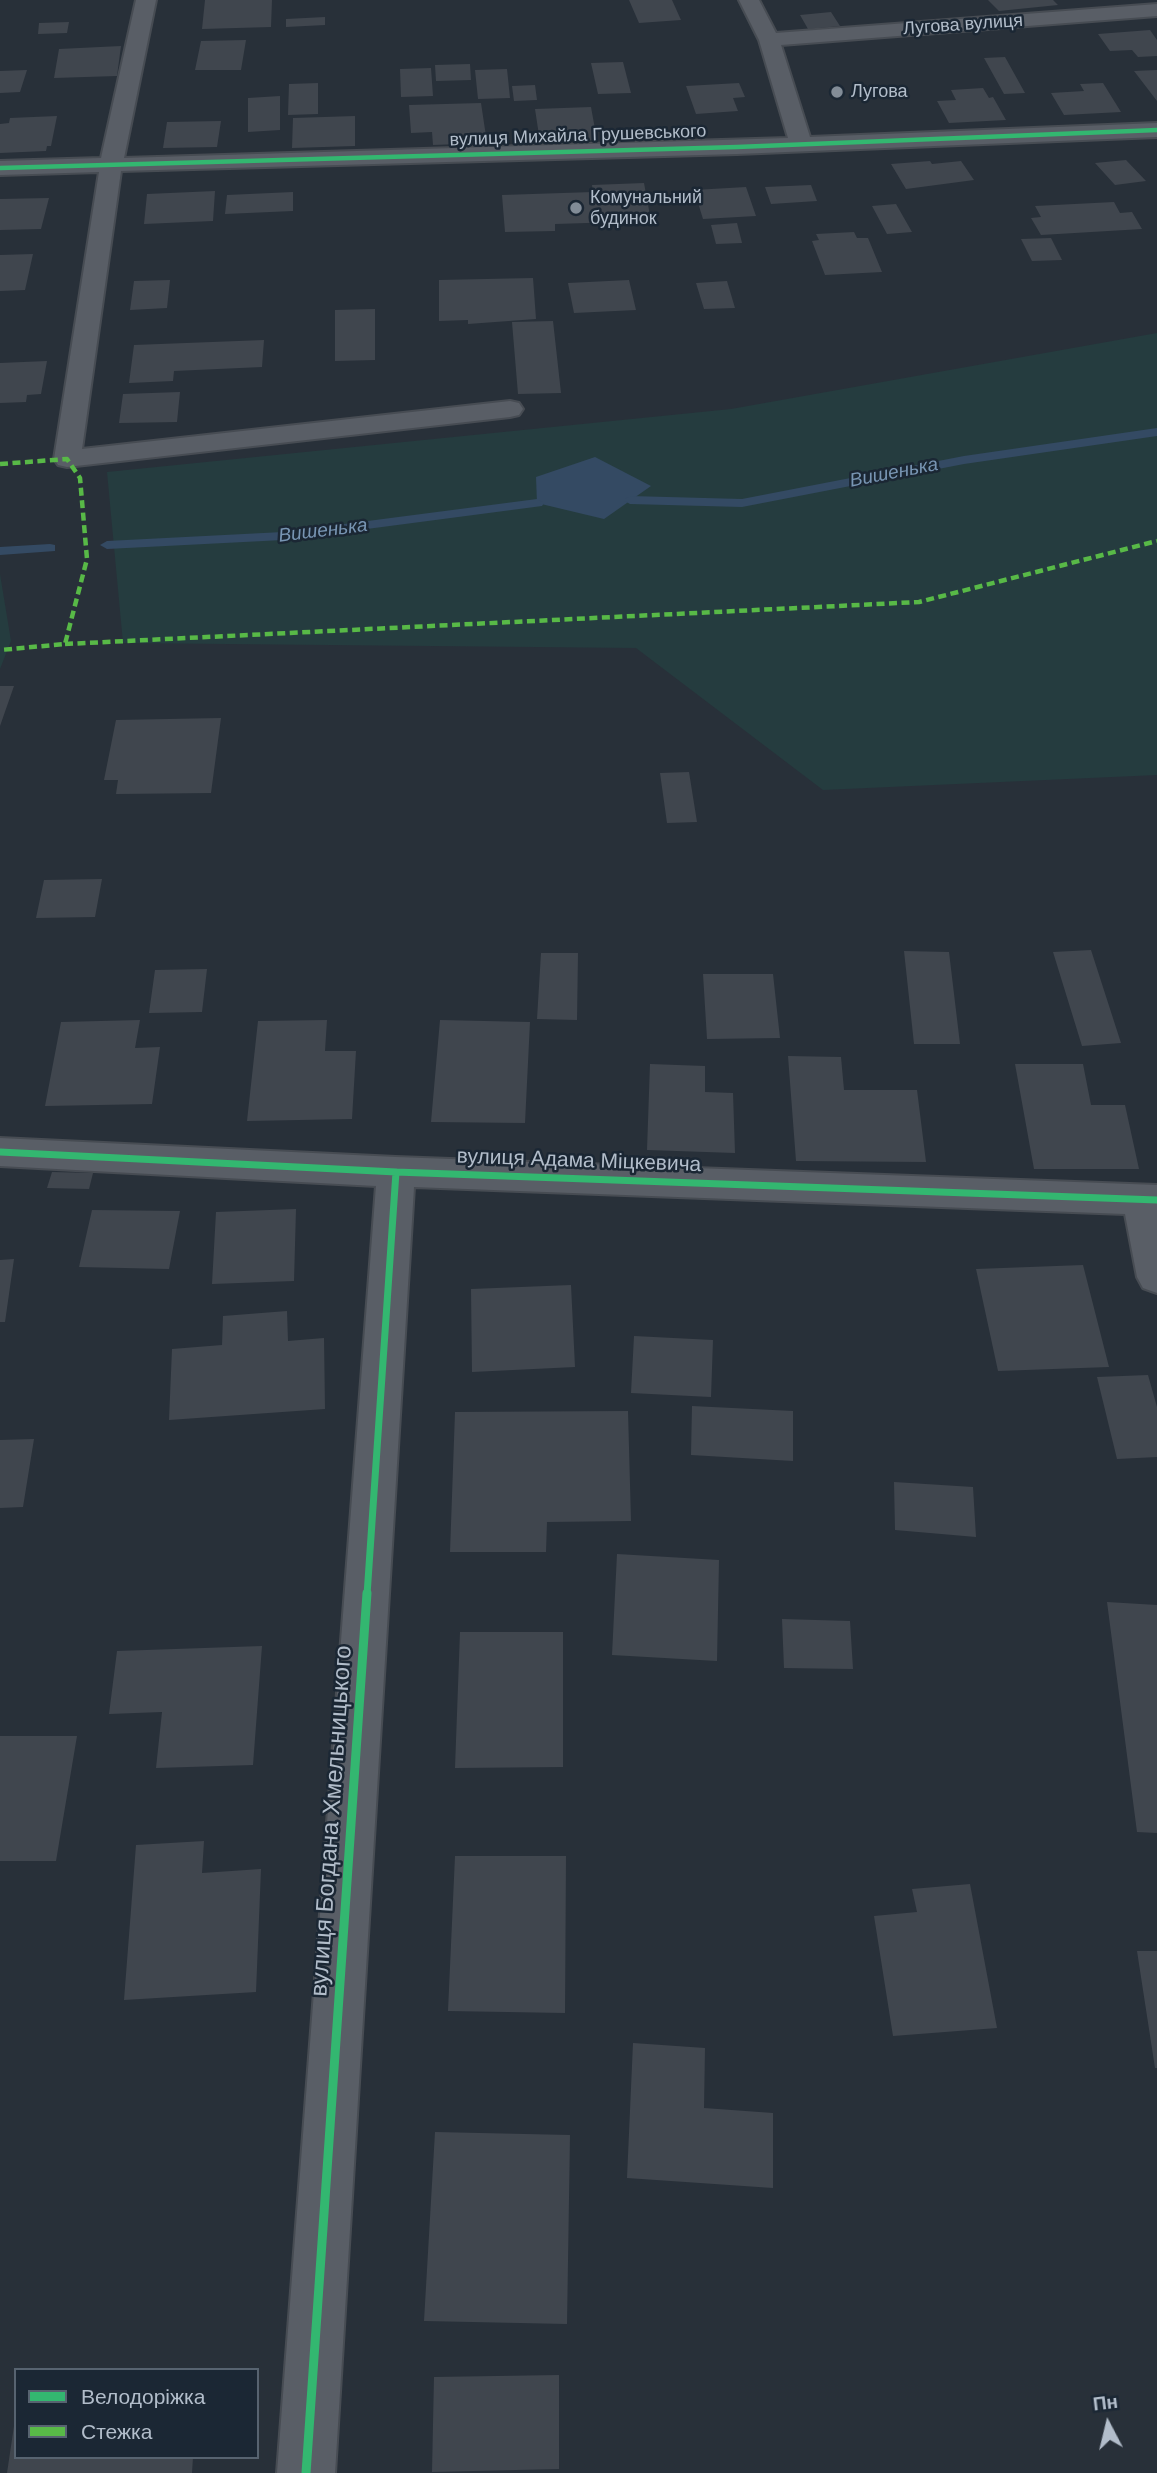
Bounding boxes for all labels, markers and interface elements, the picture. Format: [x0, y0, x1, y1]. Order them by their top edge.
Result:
street label: Лугова вулиця [902, 10, 1024, 40]
place label: Лугова [851, 81, 908, 103]
marker: Лугова [829, 84, 845, 100]
street label: вулиця Михайла Грушевського [449, 121, 707, 151]
place label: Комунальний будинок [590, 187, 702, 230]
marker: Комунальний будинок [568, 200, 584, 216]
water label: Вишенька [848, 453, 940, 493]
water label: Вишенька [277, 514, 369, 548]
street label: вулиця Адама Міцкевича [456, 1144, 702, 1178]
street label: вулиця Богдана Хмельницького [305, 1644, 359, 1998]
legend [14, 2368, 259, 2459]
text: Велодоріжка [81, 2385, 205, 2408]
north arrow [1073, 2389, 1143, 2459]
text: Пн [1092, 2391, 1119, 2415]
text: Стежка [81, 2420, 152, 2443]

